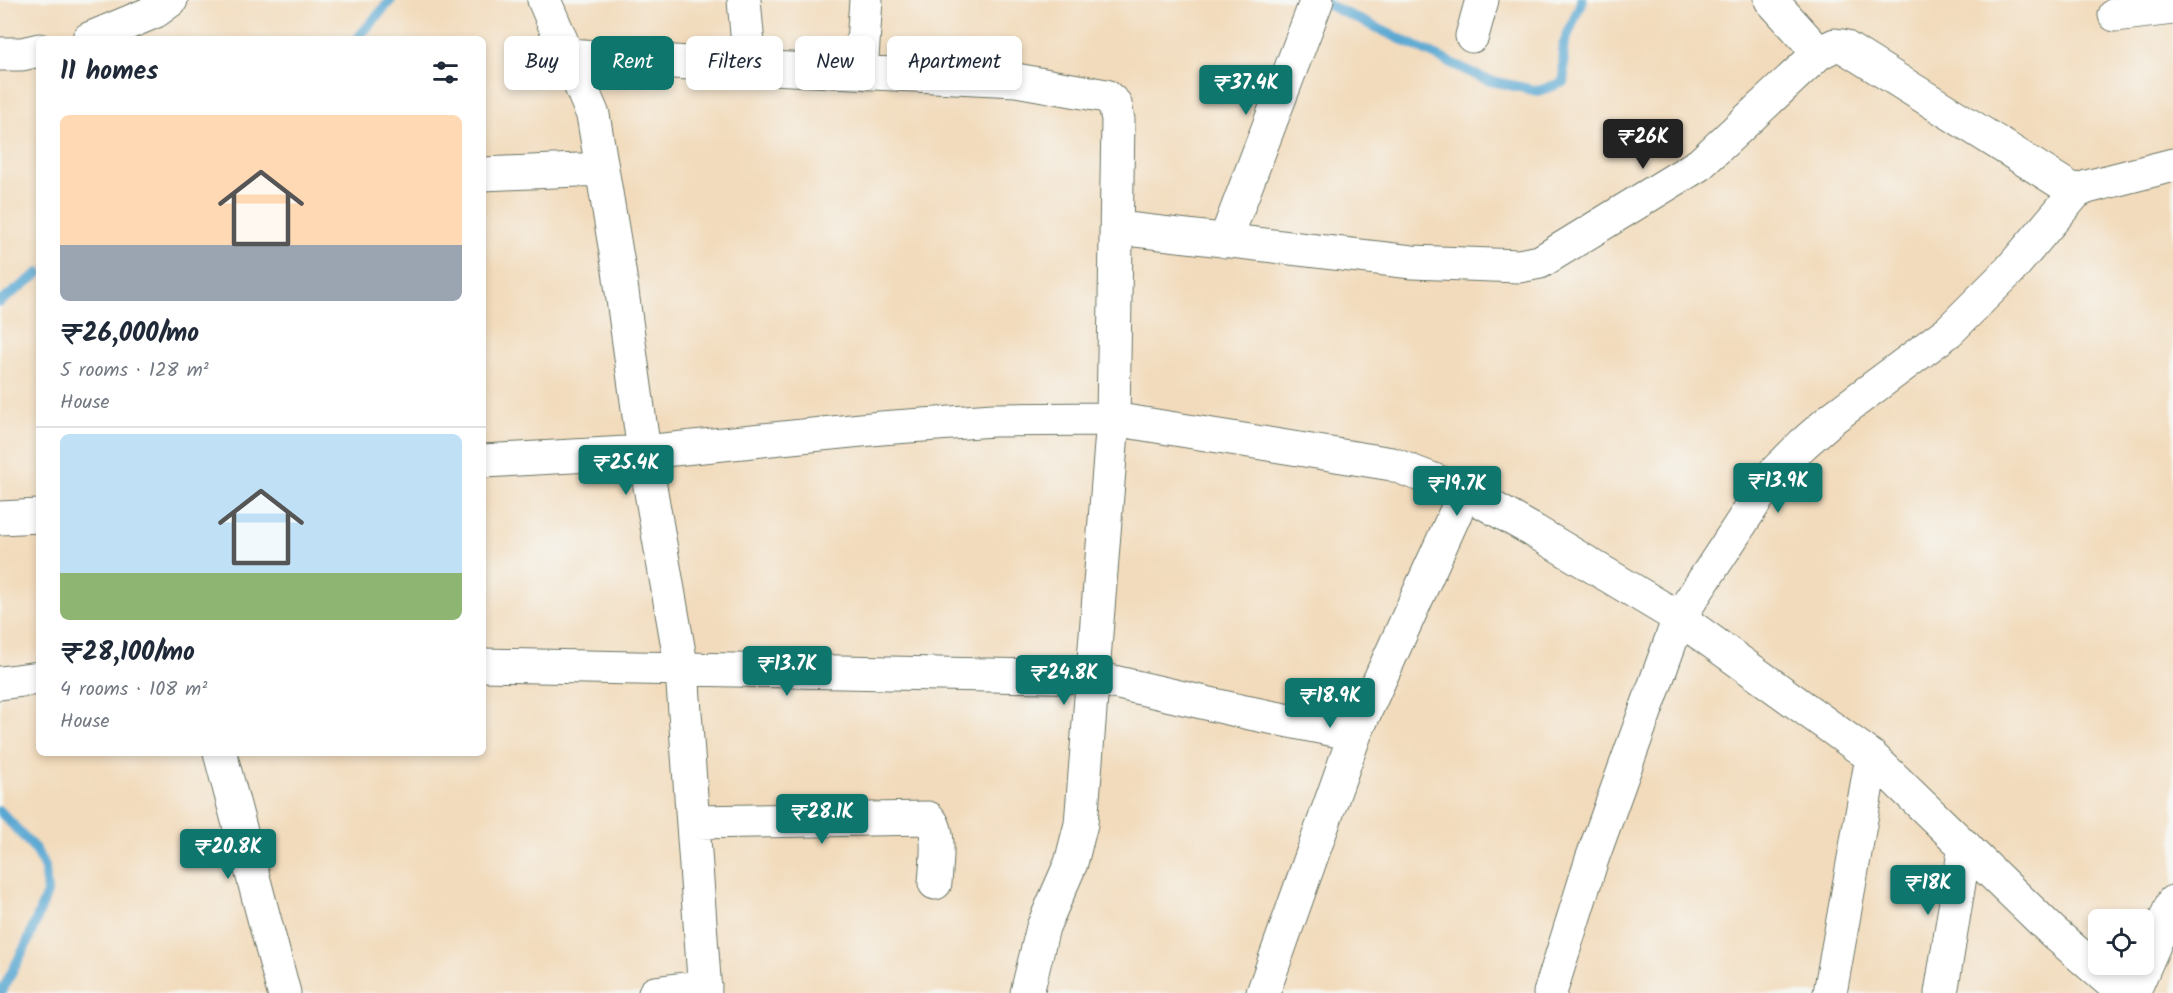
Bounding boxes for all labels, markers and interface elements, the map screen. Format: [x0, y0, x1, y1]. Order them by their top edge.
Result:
chip: Buy [504, 36, 579, 90]
chip: Rent [591, 36, 674, 90]
chip: Filters [686, 36, 783, 90]
chip: New [795, 36, 875, 90]
chip: Apartment [887, 36, 1022, 90]
text: 11 homes [60, 51, 158, 93]
icon: filters [429, 56, 462, 89]
pin: ₹37.4K [1197, 65, 1295, 116]
text: ₹37.4K [1213, 68, 1279, 100]
pin: ₹26K [1607, 119, 1679, 170]
text: ₹26K [1617, 122, 1669, 154]
icon: home [207, 154, 315, 262]
text: ₹26,000/mo [60, 313, 199, 355]
text: 5 rooms · 128 m² [60, 355, 209, 387]
text: House [60, 387, 110, 419]
pin: ₹25.4K [577, 445, 675, 496]
text: ₹25.4K [593, 448, 659, 480]
pin: ₹13.9K [1729, 463, 1827, 514]
pin: ₹19.7K [1408, 466, 1506, 517]
text: ₹13.9K [1747, 466, 1809, 498]
text: ₹19.7K [1427, 469, 1487, 501]
icon: home [207, 473, 315, 581]
text: ₹28,100/mo [60, 632, 195, 674]
pin: ₹13.7K [738, 646, 836, 697]
text: ₹13.7K [757, 649, 817, 681]
pin: ₹24.8K [1015, 655, 1113, 706]
text: ₹24.8K [1030, 658, 1098, 690]
text: 4 rooms · 108 m² [60, 674, 207, 706]
pin: ₹18.9K [1281, 678, 1379, 729]
text: ₹18.9K [1299, 681, 1361, 713]
text: House [60, 706, 110, 738]
pin: ₹28.1K [773, 794, 871, 845]
text: ₹28.1K [790, 797, 854, 829]
pin: ₹20.8K [179, 829, 277, 880]
text: ₹20.8K [194, 832, 262, 864]
pin: ₹18K [1892, 865, 1964, 916]
text: ₹18K [1904, 868, 1952, 900]
map controls [2088, 909, 2154, 975]
button: locate [2088, 909, 2154, 975]

